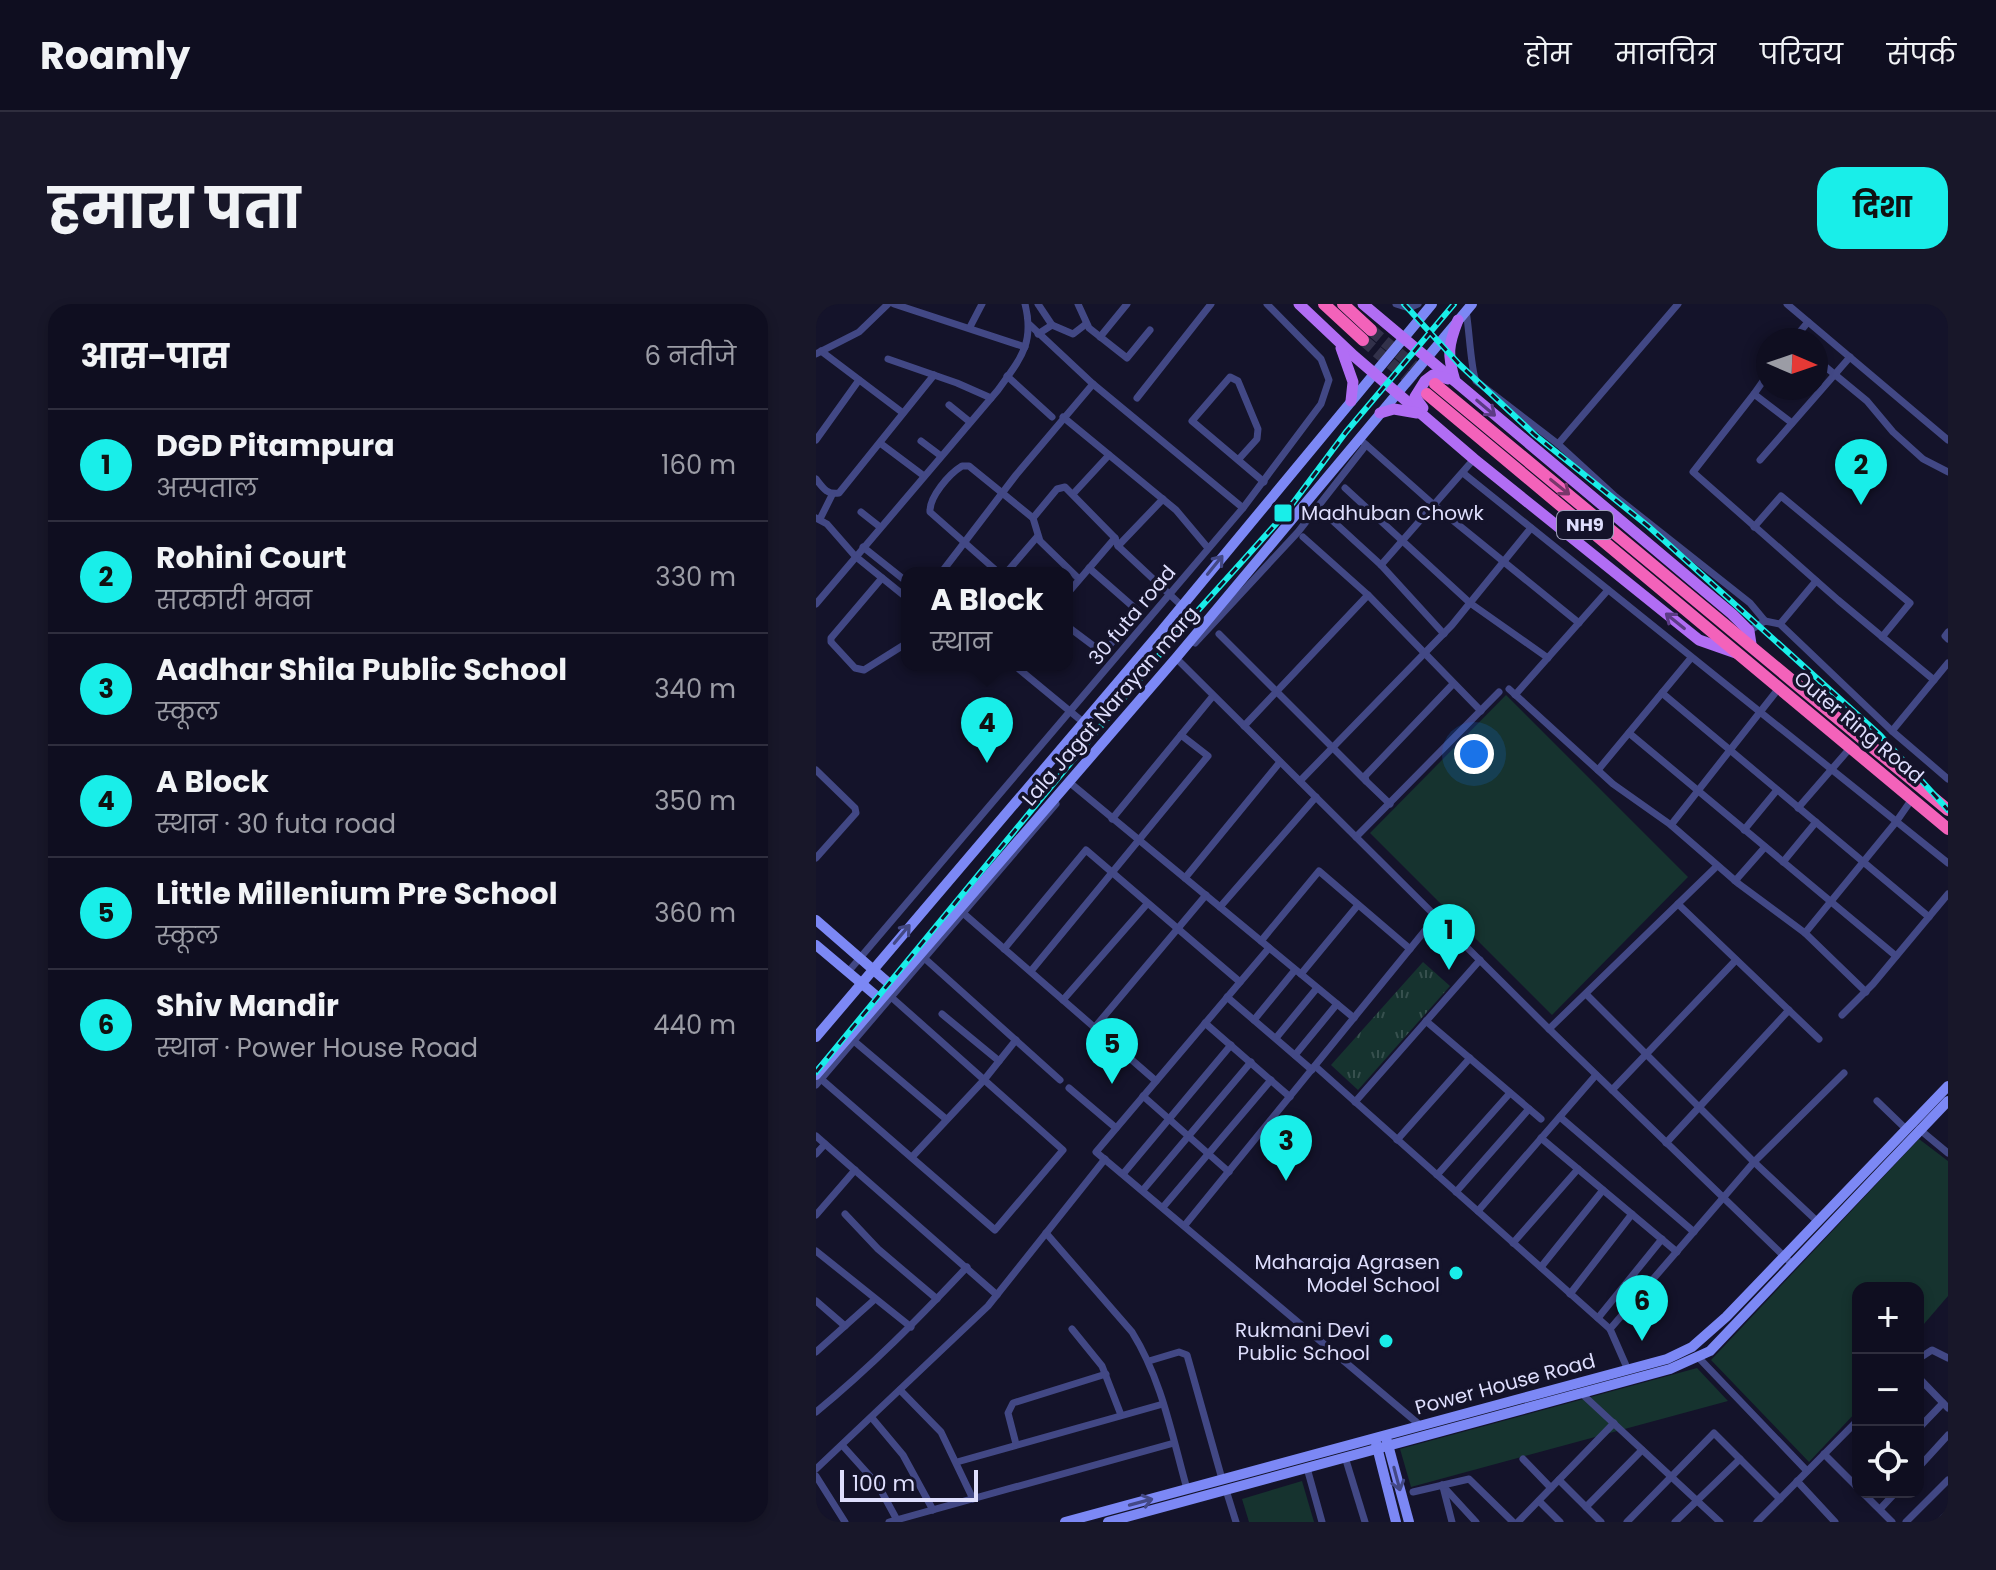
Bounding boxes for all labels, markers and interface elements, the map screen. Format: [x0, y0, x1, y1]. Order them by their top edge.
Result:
text: Roamly [40, 29, 190, 82]
text: होम [1525, 35, 1571, 74]
text: मानचित्र [1615, 35, 1716, 74]
text: परिचय [1760, 35, 1843, 74]
text: संपर्क [1887, 35, 1956, 74]
button: दिशा [1817, 167, 1948, 249]
text: हमारा पता [48, 169, 301, 248]
north arrow [1756, 328, 1828, 400]
text: आस-पास [80, 332, 229, 380]
text: 6 नतीजे [645, 338, 736, 374]
one-way arrow [1475, 399, 1496, 417]
text: DGD Pitampura [156, 424, 395, 467]
pin: 2 [1835, 439, 1887, 505]
text: 1 [101, 447, 111, 483]
text: 160 m [661, 447, 736, 483]
text: अस्पताल [156, 470, 257, 506]
one-way arrow [1550, 478, 1570, 496]
place label: Madhuban Chowk [1301, 499, 1484, 527]
marker: Madhuban Chowk [1272, 502, 1294, 524]
road number: NH9 [1557, 511, 1613, 539]
text: Rohini Court [156, 536, 346, 579]
one-way arrow [1206, 555, 1224, 576]
text: 2 [99, 559, 113, 595]
text: 330 m [655, 559, 736, 595]
street label: 30 futa road [1082, 559, 1182, 671]
popup [901, 567, 1073, 671]
text: A Block [931, 578, 1043, 621]
text: सरकारी भवन [156, 582, 312, 618]
street label: Lala Jagat Narayan marg [1015, 600, 1205, 812]
one-way arrow [1666, 612, 1686, 630]
text: स्थान [931, 624, 992, 660]
text: Aadhar Shila Public School [156, 648, 567, 691]
street label: Outer Ring Road [1788, 664, 1930, 790]
text: 3 [98, 671, 114, 707]
text: 340 m [654, 671, 736, 707]
text: स्कूल [156, 694, 219, 730]
pin: 4 [961, 697, 1013, 763]
your location [1454, 734, 1494, 774]
text: A Block [156, 760, 269, 803]
text: 4 [97, 783, 115, 819]
text: 350 m [654, 783, 736, 819]
text: स्थान · 30 futa road [156, 806, 396, 842]
text: Little Millenium Pre School [156, 872, 558, 915]
text: 5 [98, 895, 114, 931]
text: 360 m [654, 895, 736, 931]
pin: 1 [1423, 904, 1475, 970]
text: स्कूल [156, 918, 219, 954]
one-way arrow [893, 925, 911, 945]
text: Shiv Mandir [156, 984, 339, 1027]
text: 6 [98, 1007, 114, 1043]
text: 440 m [653, 1007, 736, 1043]
pin: 5 [1086, 1018, 1138, 1084]
text: स्थान · Power House Road [156, 1030, 478, 1066]
pin: 3 [1260, 1115, 1312, 1181]
place label: Maharaja Agrasen Model School [1255, 1248, 1440, 1299]
marker: Maharaja Agrasen Model School [1447, 1264, 1465, 1282]
pin: 6 [1616, 1275, 1668, 1341]
map controls [1852, 1282, 1924, 1498]
button: + [1852, 1282, 1924, 1354]
place label: Rukmani Devi Public School [1235, 1316, 1370, 1367]
marker: Rukmani Devi Public School [1377, 1332, 1395, 1350]
street label: Power House Road [1412, 1346, 1598, 1422]
button: − [1852, 1354, 1924, 1426]
button: locate [1852, 1426, 1924, 1498]
one-way arrow [1390, 1465, 1405, 1491]
scale bar [840, 1466, 978, 1502]
text: 100 m [852, 1468, 915, 1499]
one-way arrow [1127, 1493, 1153, 1508]

